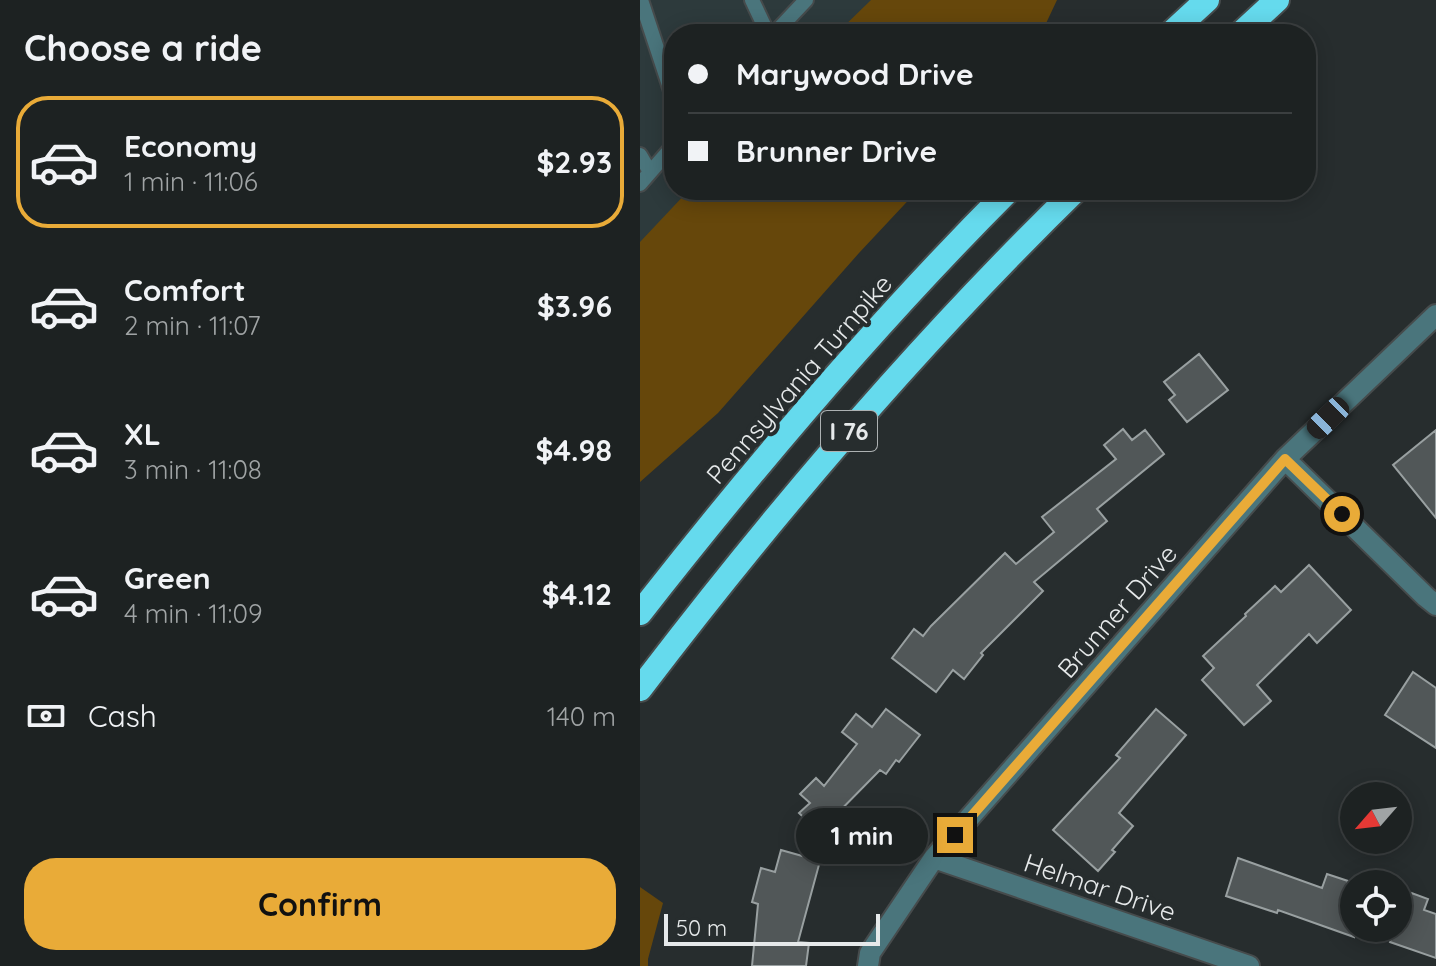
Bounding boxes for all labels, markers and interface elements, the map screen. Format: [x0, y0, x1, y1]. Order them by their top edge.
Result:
text: Choose a ride [24, 25, 262, 70]
text: Marywood Drive [736, 55, 974, 93]
icon: car [28, 126, 100, 198]
text: Economy [124, 127, 257, 165]
text: Brunner Drive [736, 132, 937, 170]
text: $2.93 [536, 143, 612, 181]
text: 1 min · 11:06 [124, 165, 258, 198]
street label: Pennsylvania Turnpike [699, 267, 899, 491]
icon: car [28, 270, 100, 342]
text: Comfort [124, 271, 245, 309]
text: $3.96 [537, 287, 612, 325]
text: 2 min · 11:07 [124, 309, 261, 342]
car [1302, 393, 1354, 443]
road number: I 76 [821, 411, 877, 451]
icon: car [28, 414, 100, 486]
text: XL [124, 415, 161, 453]
text: $4.98 [536, 431, 612, 469]
text: 3 min · 11:08 [124, 453, 262, 486]
route start [1324, 496, 1360, 532]
street label: Brunner Drive [1050, 537, 1184, 685]
icon: car [28, 558, 100, 630]
text: Green [124, 559, 211, 597]
text: $4.12 [542, 575, 612, 613]
text: 4 min · 11:09 [124, 597, 262, 630]
icon: cash [24, 694, 68, 738]
text: Cash [88, 697, 157, 735]
text: 140 m [547, 700, 616, 733]
north arrow [1340, 782, 1412, 854]
map controls [1340, 782, 1412, 942]
callout: 1 min [795, 807, 927, 863]
route end [937, 817, 973, 853]
text: 1 min [831, 819, 894, 852]
street label: Helmar Drive [1020, 846, 1180, 928]
button: Confirm [24, 858, 616, 950]
button: locate [1340, 870, 1412, 942]
scale bar [664, 910, 880, 946]
text: 50 m [676, 914, 727, 942]

